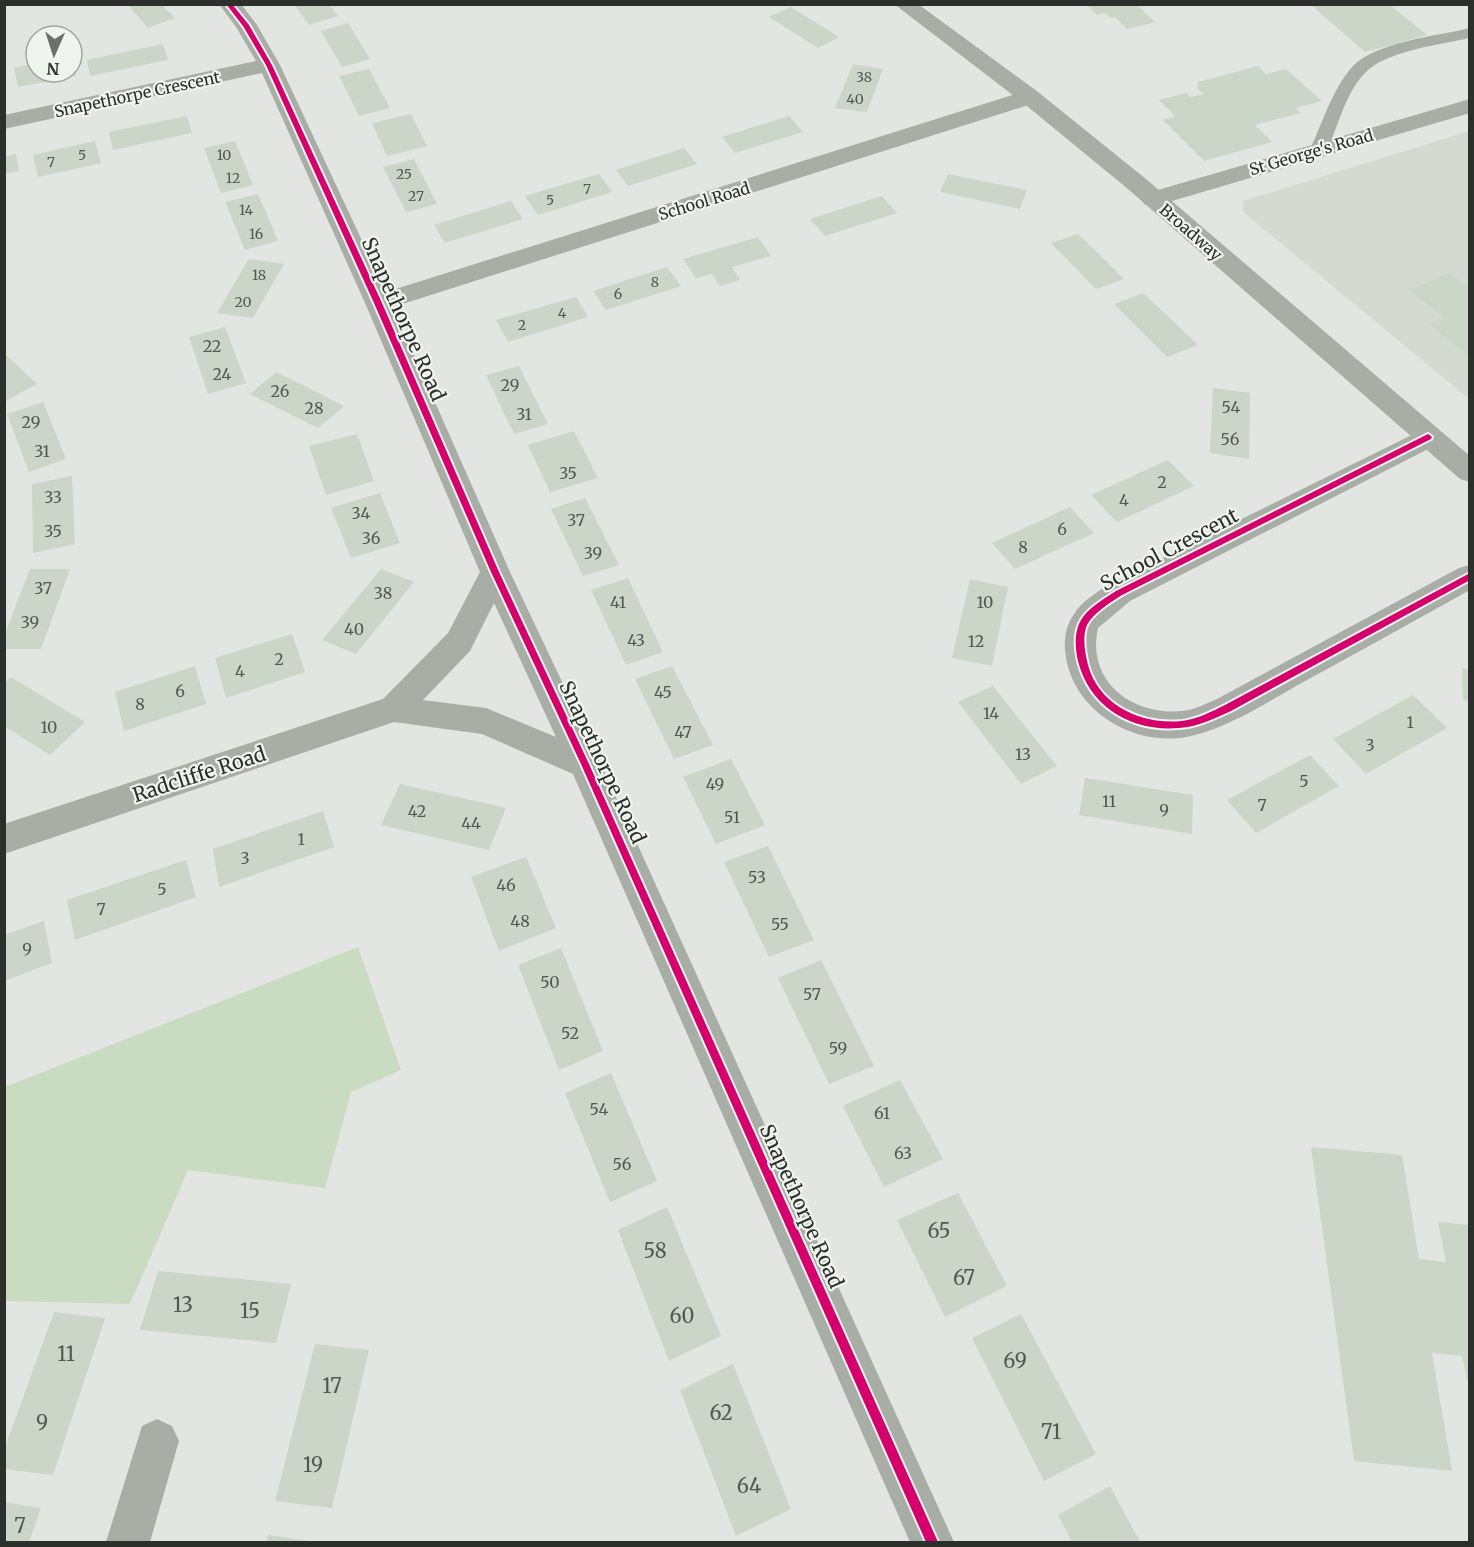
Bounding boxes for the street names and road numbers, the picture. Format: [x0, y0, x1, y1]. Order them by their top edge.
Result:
street label: Snapethorpe Crescent [52, 67, 222, 121]
street label: St George's Road [1247, 125, 1376, 179]
street label: School Road [656, 177, 753, 224]
street label: Broadway [1156, 199, 1227, 265]
street label: Snapethorpe Road [357, 233, 451, 405]
street label: School Crescent [1096, 502, 1242, 596]
street label: Snapethorpe Road [554, 677, 652, 847]
street label: Radcliffe Road [129, 741, 269, 807]
street label: Snapethorpe Road [755, 1120, 849, 1292]

